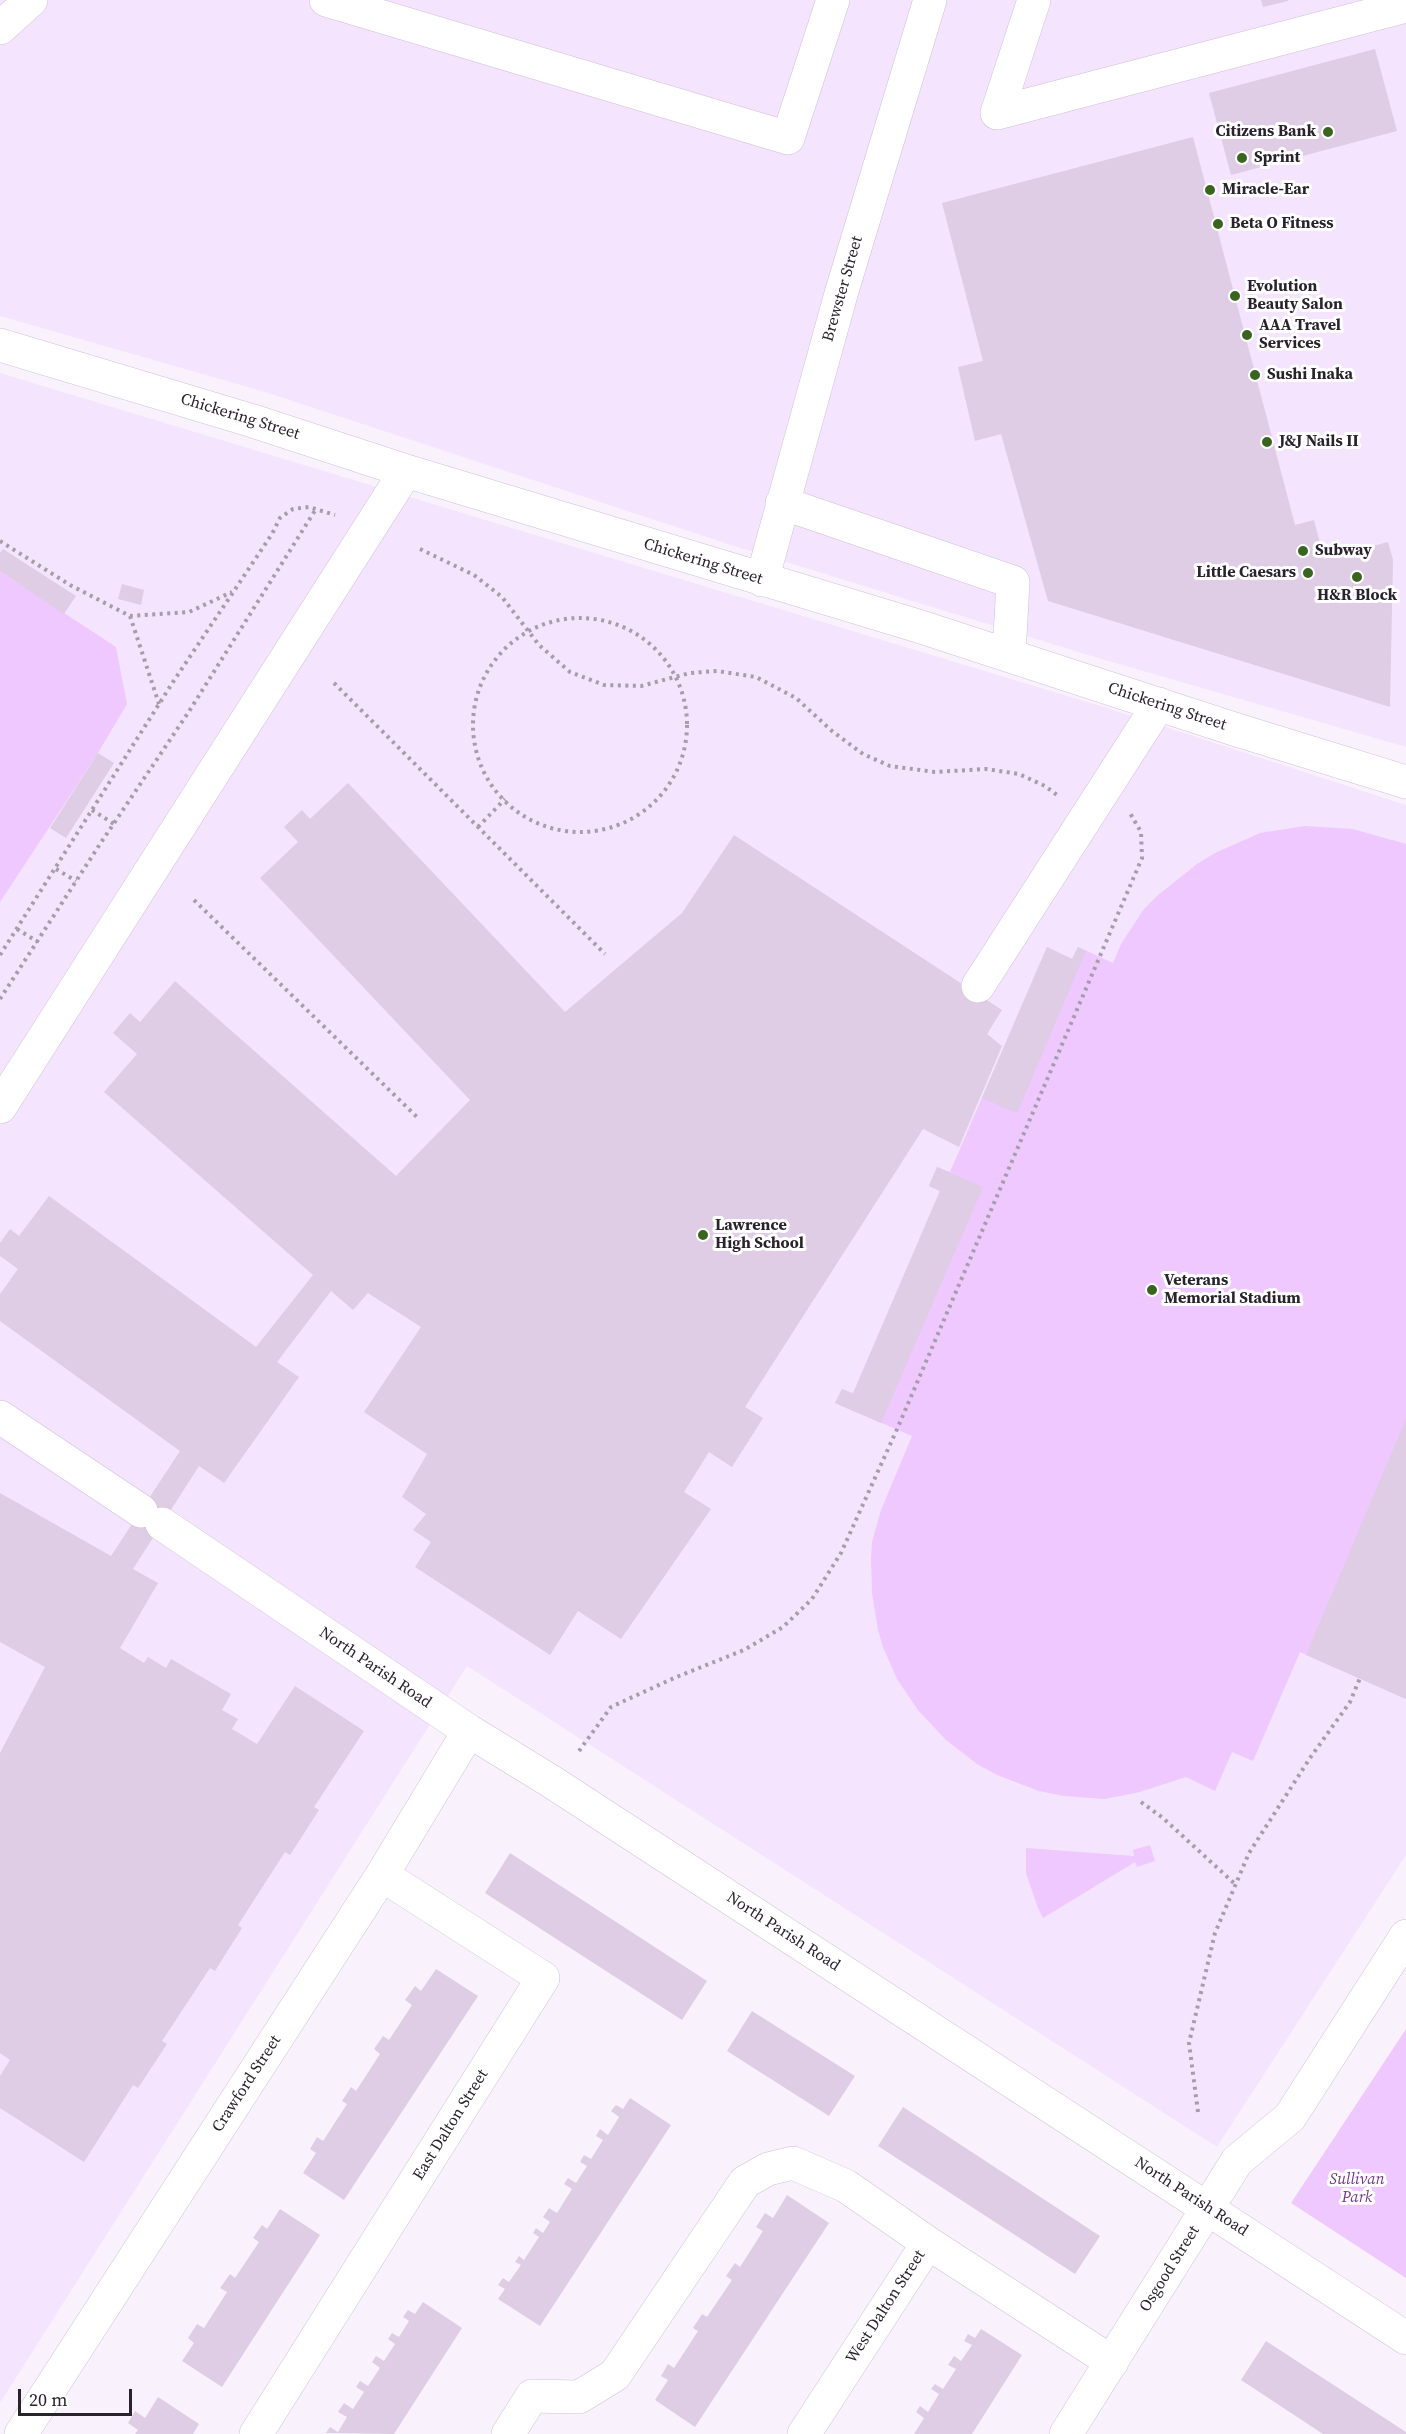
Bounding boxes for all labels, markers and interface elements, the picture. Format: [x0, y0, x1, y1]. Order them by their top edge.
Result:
place label: Citizens Bank [1216, 122, 1316, 142]
marker: Citizens Bank [1321, 125, 1335, 139]
place label: Sprint [1254, 148, 1300, 168]
marker: Sprint [1235, 151, 1249, 165]
place label: Miracle-Ear [1222, 180, 1309, 200]
marker: Miracle-Ear [1203, 183, 1217, 197]
place label: Beta O Fitness [1230, 214, 1334, 234]
marker: Beta O Fitness [1211, 217, 1225, 231]
street label: Brewster Street [819, 234, 867, 344]
place label: Evolution Beauty Salon [1247, 277, 1343, 315]
marker: Evolution Beauty Salon [1228, 289, 1242, 303]
place label: AAA Travel Services [1259, 316, 1341, 354]
marker: AAA Travel Services [1240, 328, 1254, 342]
place label: Sushi Inaka [1267, 365, 1353, 385]
marker: Sushi Inaka [1248, 368, 1262, 382]
street label: Chickering Street [178, 390, 302, 444]
place label: J&J Nails II [1279, 432, 1359, 452]
marker: J&J Nails II [1260, 435, 1274, 449]
street label: Chickering Street [641, 535, 765, 589]
place label: Subway [1315, 541, 1372, 561]
marker: Subway [1296, 544, 1310, 558]
place label: Little Caesars [1196, 563, 1296, 583]
marker: Little Caesars [1301, 566, 1315, 580]
marker: H&R Block [1350, 570, 1364, 584]
place label: H&R Block [1317, 586, 1397, 606]
street label: Chickering Street [1105, 679, 1229, 735]
place label: Lawrence High School [715, 1216, 804, 1254]
marker: Lawrence High School [696, 1228, 710, 1242]
place label: Veterans Memorial Stadium [1164, 1271, 1301, 1309]
marker: Veterans Memorial Stadium [1145, 1283, 1159, 1297]
street label: North Parish Road [315, 1623, 435, 1713]
street label: North Parish Road [723, 1888, 843, 1976]
street label: Crawford Street [209, 2032, 285, 2136]
street label: East Dalton Street [409, 2066, 493, 2184]
street label: North Parish Road [1131, 2153, 1251, 2241]
park label: Sullivan Park [1330, 2170, 1384, 2208]
street label: Osgood Street [1136, 2222, 1204, 2316]
street label: West Dalton Street [842, 2247, 930, 2367]
scale bar [21, 2377, 135, 2415]
text: 20 m [29, 2387, 67, 2412]

